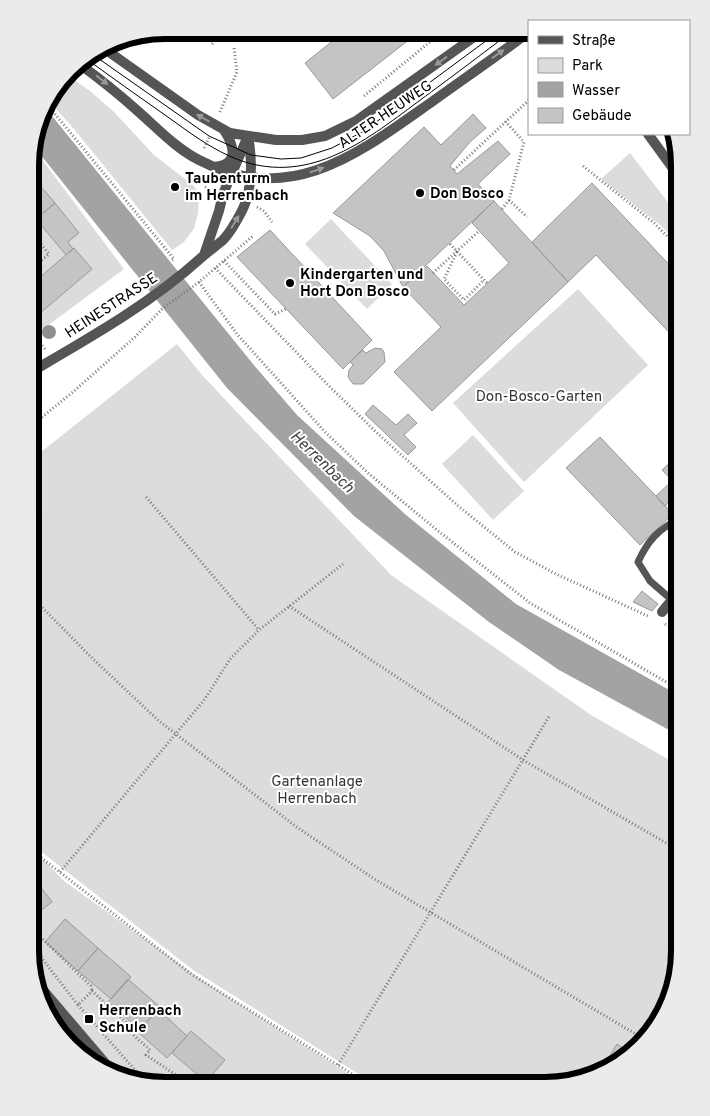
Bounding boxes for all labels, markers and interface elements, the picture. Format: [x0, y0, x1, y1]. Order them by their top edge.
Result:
legend [528, 20, 690, 135]
text: Straße [572, 32, 616, 51]
one-way arrow [492, 49, 505, 59]
one-way arrow [434, 56, 448, 66]
text: Park [572, 57, 603, 76]
one-way arrow [95, 75, 108, 86]
street label: ALTER HEUWEG [335, 77, 436, 154]
text: Wasser [572, 82, 620, 101]
text: Gebäude [572, 107, 632, 126]
one-way arrow [197, 114, 210, 123]
one-way arrow [309, 166, 324, 173]
place label: Taubenturm im Herrenbach [185, 170, 289, 206]
marker: Taubenturm im Herrenbach [169, 181, 181, 193]
place label: Don Bosco [430, 185, 504, 204]
marker: Don Bosco [414, 187, 426, 199]
one-way arrow [230, 215, 239, 228]
place label: Kindergarten und Hort Don Bosco [300, 266, 424, 302]
street label: HEINESTRASSE [62, 269, 162, 343]
marker: Kindergarten und Hort Don Bosco [284, 277, 296, 289]
park label: Don-Bosco-Garten [476, 388, 602, 407]
water label: Herrenbach [285, 427, 358, 498]
park label: Gartenanlage Herrenbach [271, 773, 363, 809]
place label: Herrenbach Schule [99, 1002, 182, 1038]
marker: Herrenbach Schule [83, 1013, 95, 1025]

